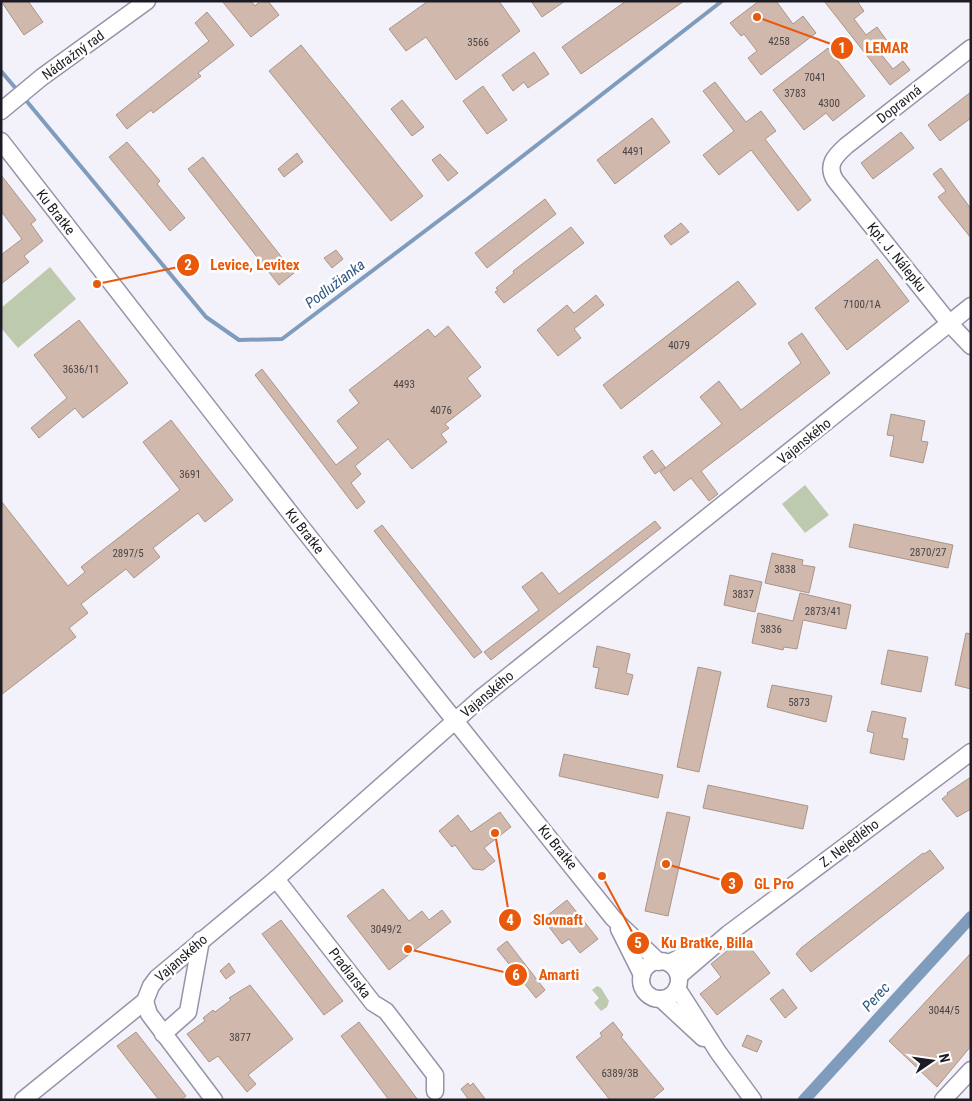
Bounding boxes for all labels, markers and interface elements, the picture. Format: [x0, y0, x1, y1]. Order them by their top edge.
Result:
street label: Nádražný rad [39, 27, 107, 83]
callout: LEMAR [830, 33, 918, 63]
house number: 4258 [768, 35, 790, 48]
house number: 3566 [467, 36, 489, 49]
text: 1 [838, 39, 846, 57]
text: LEMAR [865, 39, 909, 57]
house number: 7041 [804, 71, 826, 84]
street label: Dopravná [874, 82, 924, 126]
house number: 3783 [784, 87, 806, 100]
house number: 4300 [818, 97, 840, 110]
house number: 4491 [622, 145, 644, 158]
street label: Ku Bratke [33, 186, 79, 238]
street label: Kpt. J. Nálepku [864, 219, 930, 295]
callout: Levice, Levitex [175, 250, 310, 280]
text: 2 [184, 256, 192, 274]
text: Levice, Levitex [210, 256, 300, 274]
water label: Podlužianka [302, 256, 368, 312]
house number: 7100/1A [843, 298, 881, 311]
house number: 4079 [668, 339, 690, 352]
house number: 3636/11 [63, 363, 99, 376]
house number: 4493 [393, 378, 415, 391]
house number: 4076 [430, 404, 452, 417]
street label: Vajanského [774, 415, 834, 467]
house number: 3691 [179, 468, 201, 481]
street label: Ku Bratke [282, 505, 328, 557]
house number: 2870/27 [910, 546, 946, 559]
house number: 2897/5 [112, 547, 144, 560]
house number: 3838 [774, 563, 796, 576]
house number: 3837 [732, 588, 754, 601]
house number: 2873/41 [805, 605, 841, 618]
house number: 3836 [760, 623, 782, 636]
street label: Vajanského [457, 667, 517, 721]
house number: 5873 [788, 696, 810, 709]
street label: Z. Nejedlého [816, 816, 882, 870]
street label: Ku Bratke [535, 821, 581, 873]
callout: GL Pro [719, 868, 804, 898]
text: 3 [728, 875, 736, 893]
text: GL Pro [754, 875, 794, 893]
callout: Slovnaft [498, 905, 593, 935]
text: 4 [506, 911, 514, 929]
text: Slovnaft [533, 911, 583, 929]
house number: 3049/2 [370, 923, 402, 936]
callout: Ku Bratke, Billa [626, 928, 763, 958]
street label: Vajanského [152, 931, 210, 985]
text: 5 [634, 934, 642, 952]
text: Ku Bratke, Billa [661, 934, 753, 952]
street label: Pradiarska [326, 945, 374, 1001]
callout: Amarti [504, 960, 589, 990]
text: 6 [512, 966, 520, 984]
text: Amarti [539, 966, 579, 984]
water label: Perec [858, 979, 894, 1015]
house number: 3044/5 [928, 1004, 960, 1017]
house number: 3877 [229, 1031, 251, 1044]
north arrow [907, 1036, 957, 1086]
text: N [936, 1052, 953, 1064]
house number: 6389/3B [601, 1067, 639, 1080]

